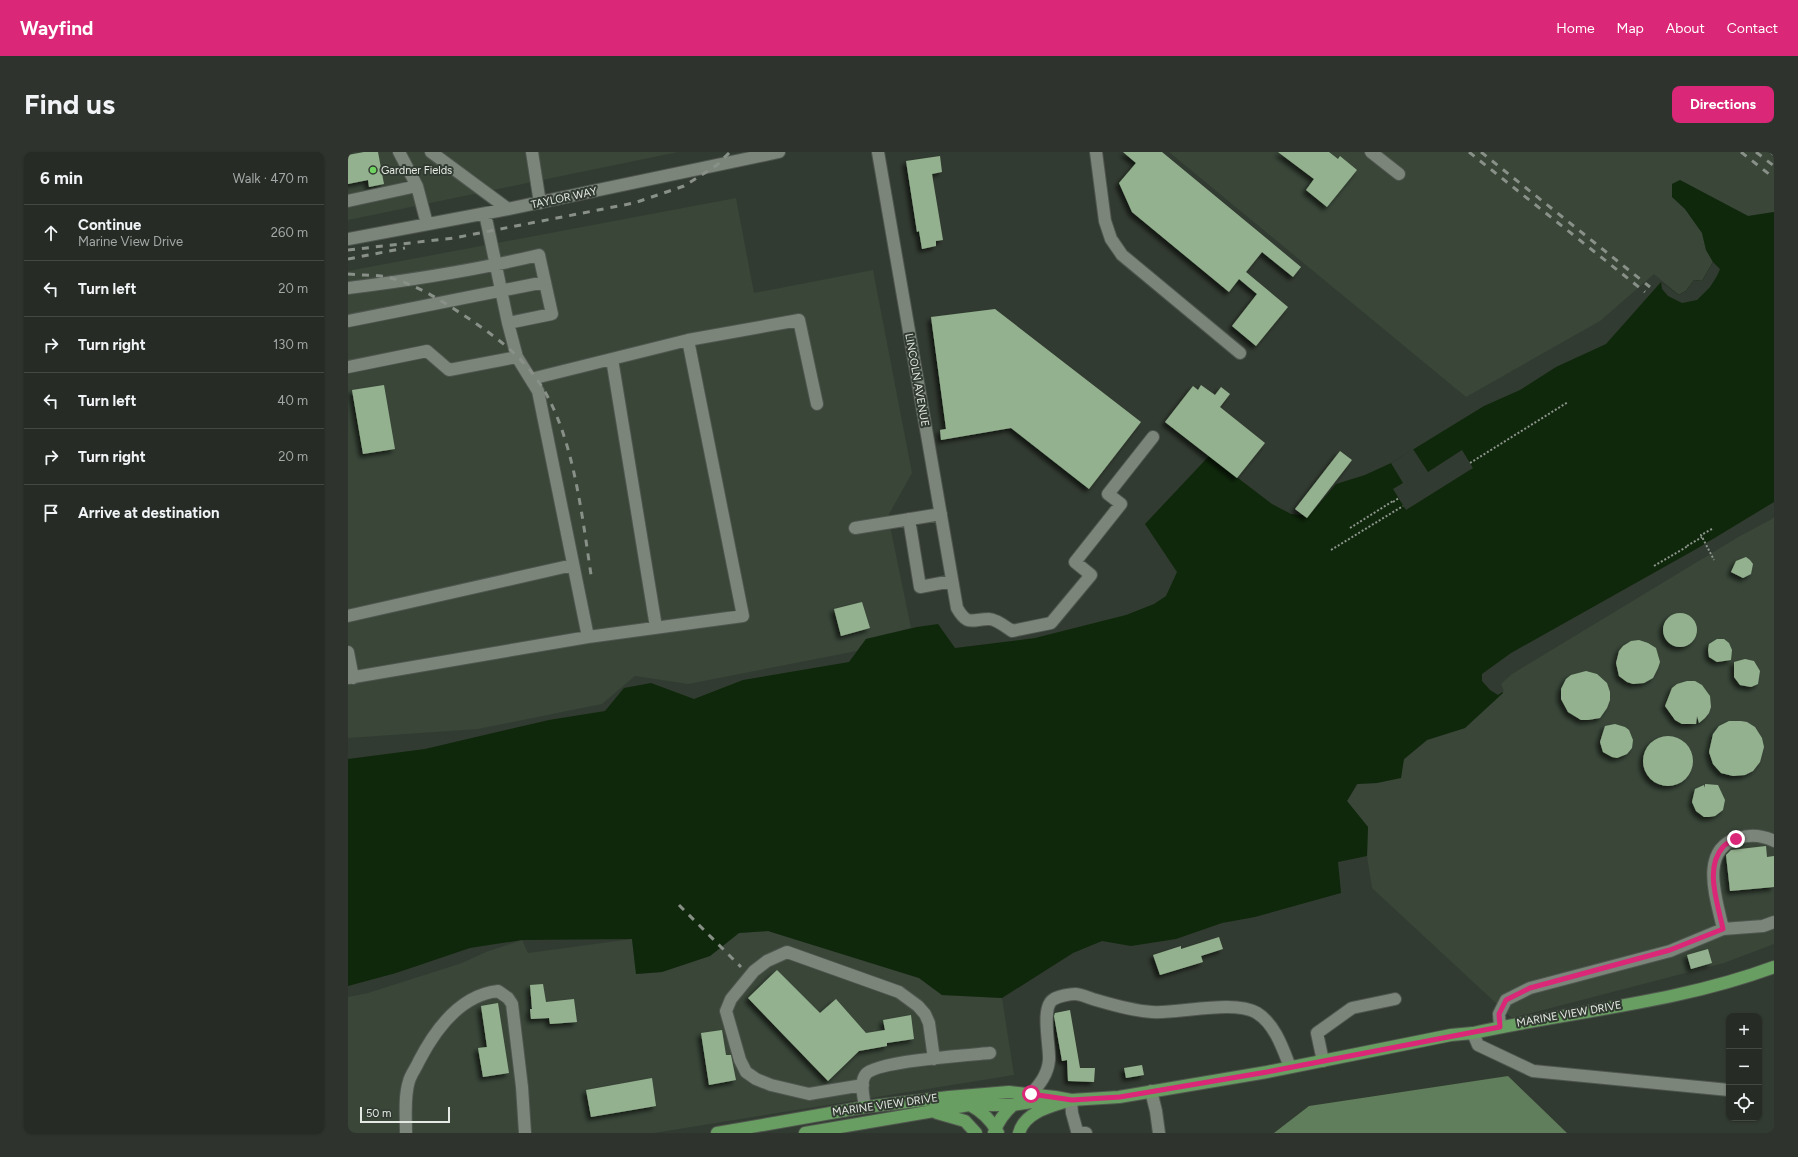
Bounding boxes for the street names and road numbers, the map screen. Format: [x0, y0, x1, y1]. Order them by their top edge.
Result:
street label: TAYLOR WAY [530, 185, 599, 211]
street label: LINCOLN AVENUE [902, 332, 932, 428]
street label: MARINE VIEW DRIVE [1516, 998, 1622, 1030]
street label: MARINE VIEW DRIVE [831, 1091, 939, 1119]

